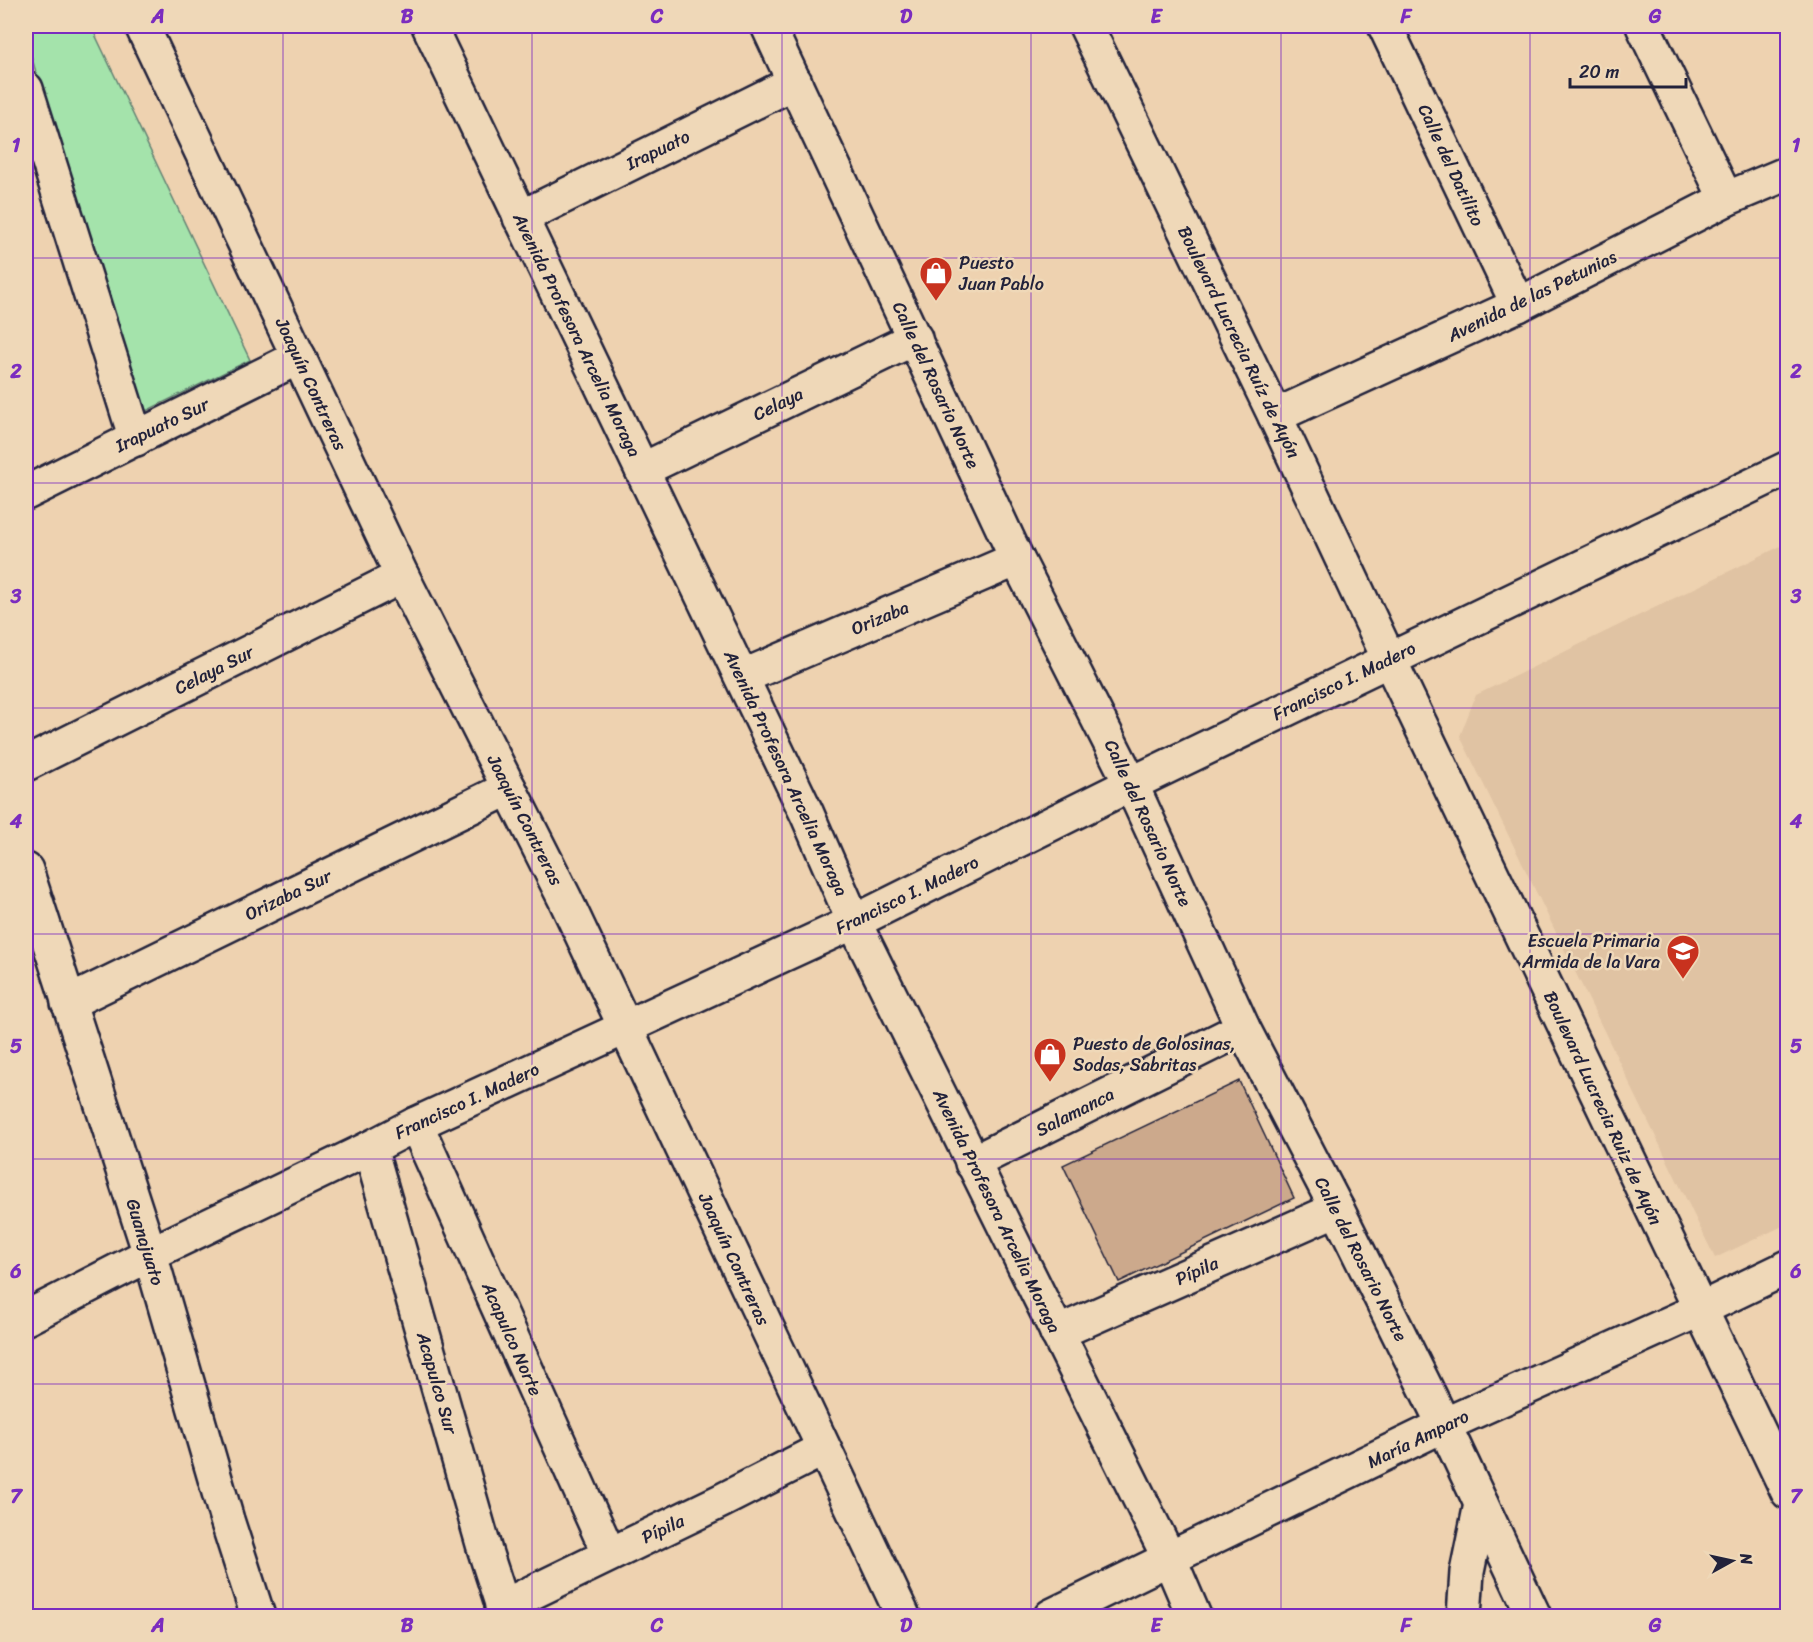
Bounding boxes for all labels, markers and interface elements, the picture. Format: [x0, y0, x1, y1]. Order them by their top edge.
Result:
text: A [150, 0, 165, 34]
text: B [401, 0, 414, 34]
text: C [650, 0, 664, 34]
text: D [900, 0, 913, 34]
text: E [1150, 0, 1163, 34]
text: F [1400, 0, 1413, 34]
text: G [1648, 0, 1662, 34]
scale bar [1570, 51, 1686, 89]
text: 20 m [1579, 56, 1619, 88]
street label: Calle del Datilito [1409, 98, 1493, 232]
street label: Irapuato [619, 121, 696, 180]
text: 1 [12, 128, 21, 163]
text: 1 [1792, 128, 1801, 163]
street label: Avenida Profesora Arcelia Moraga [503, 206, 650, 463]
street label: Boulevard Lucrecia Ruíz de Ayón [1169, 220, 1310, 464]
street label: Avenida de las Petunias [1441, 241, 1623, 351]
place label: Puesto Juan Pablo [958, 247, 1044, 300]
shop icon: Puesto Juan Pablo [918, 255, 954, 302]
street label: Calle del Rosario Norte [883, 296, 989, 474]
street label: Joaquín Contreras [266, 311, 356, 457]
text: 2 [9, 354, 22, 389]
text: 2 [1789, 354, 1802, 389]
street label: Celaya [747, 378, 809, 430]
street label: Irapuato Sur [109, 388, 216, 462]
text: 3 [10, 579, 22, 614]
text: 3 [1790, 579, 1802, 614]
street label: Orizaba [846, 592, 914, 644]
street label: Francisco I. Madero [1267, 632, 1422, 730]
street label: Celaya Sur [168, 635, 261, 704]
street label: Avenida Profesora Arcelia Moraga [714, 644, 857, 902]
street label: Calle del Rosario Norte [1095, 734, 1201, 912]
street label: Joaquín Contreras [478, 748, 572, 892]
text: 4 [9, 804, 23, 839]
text: 4 [1789, 804, 1803, 839]
street label: Francisco I. Madero [830, 846, 985, 944]
street label: Orizaba Sur [239, 859, 338, 930]
place label: Escuela Primaria Armida de la Vara [1521, 925, 1660, 978]
school or university icon: Escuela Primaria Armida de la Vara [1665, 933, 1701, 980]
street label: Boulevard Lucrecia Ruiz de Ayón [1534, 985, 1672, 1231]
place label: Puesto de Golosinas, Sodas, Sabritas [1073, 1028, 1236, 1081]
text: 5 [10, 1029, 22, 1064]
text: 5 [1790, 1029, 1802, 1064]
shop icon: Puesto de Golosinas, Sodas, Sabritas [1032, 1036, 1068, 1083]
street label: Francisco I. Madero [389, 1053, 545, 1149]
street label: Salamanca [1030, 1078, 1120, 1146]
street label: Avenida Profesora Arcelia Moraga [923, 1082, 1070, 1339]
street label: Calle del Rosario Norte [1306, 1171, 1417, 1347]
street label: Joaquín Contreras [689, 1186, 779, 1332]
street label: Guanajuato [117, 1195, 173, 1289]
street label: Pípila [1170, 1247, 1225, 1295]
text: 6 [9, 1254, 22, 1289]
text: 6 [1789, 1254, 1802, 1289]
street label: Acapulco Norte [472, 1276, 551, 1401]
street label: Acapulco Sur [407, 1327, 467, 1439]
street label: María Amparo [1361, 1400, 1475, 1478]
text: 7 [10, 1479, 23, 1514]
text: 7 [1790, 1479, 1803, 1514]
street label: Pípila [636, 1505, 691, 1553]
north arrow [1702, 1531, 1762, 1591]
text: N [1731, 1550, 1762, 1567]
text: A [150, 1608, 165, 1642]
text: B [401, 1608, 414, 1642]
text: C [650, 1608, 664, 1642]
text: D [900, 1608, 913, 1642]
text: E [1150, 1608, 1163, 1642]
text: F [1400, 1608, 1413, 1642]
text: G [1648, 1608, 1662, 1642]

